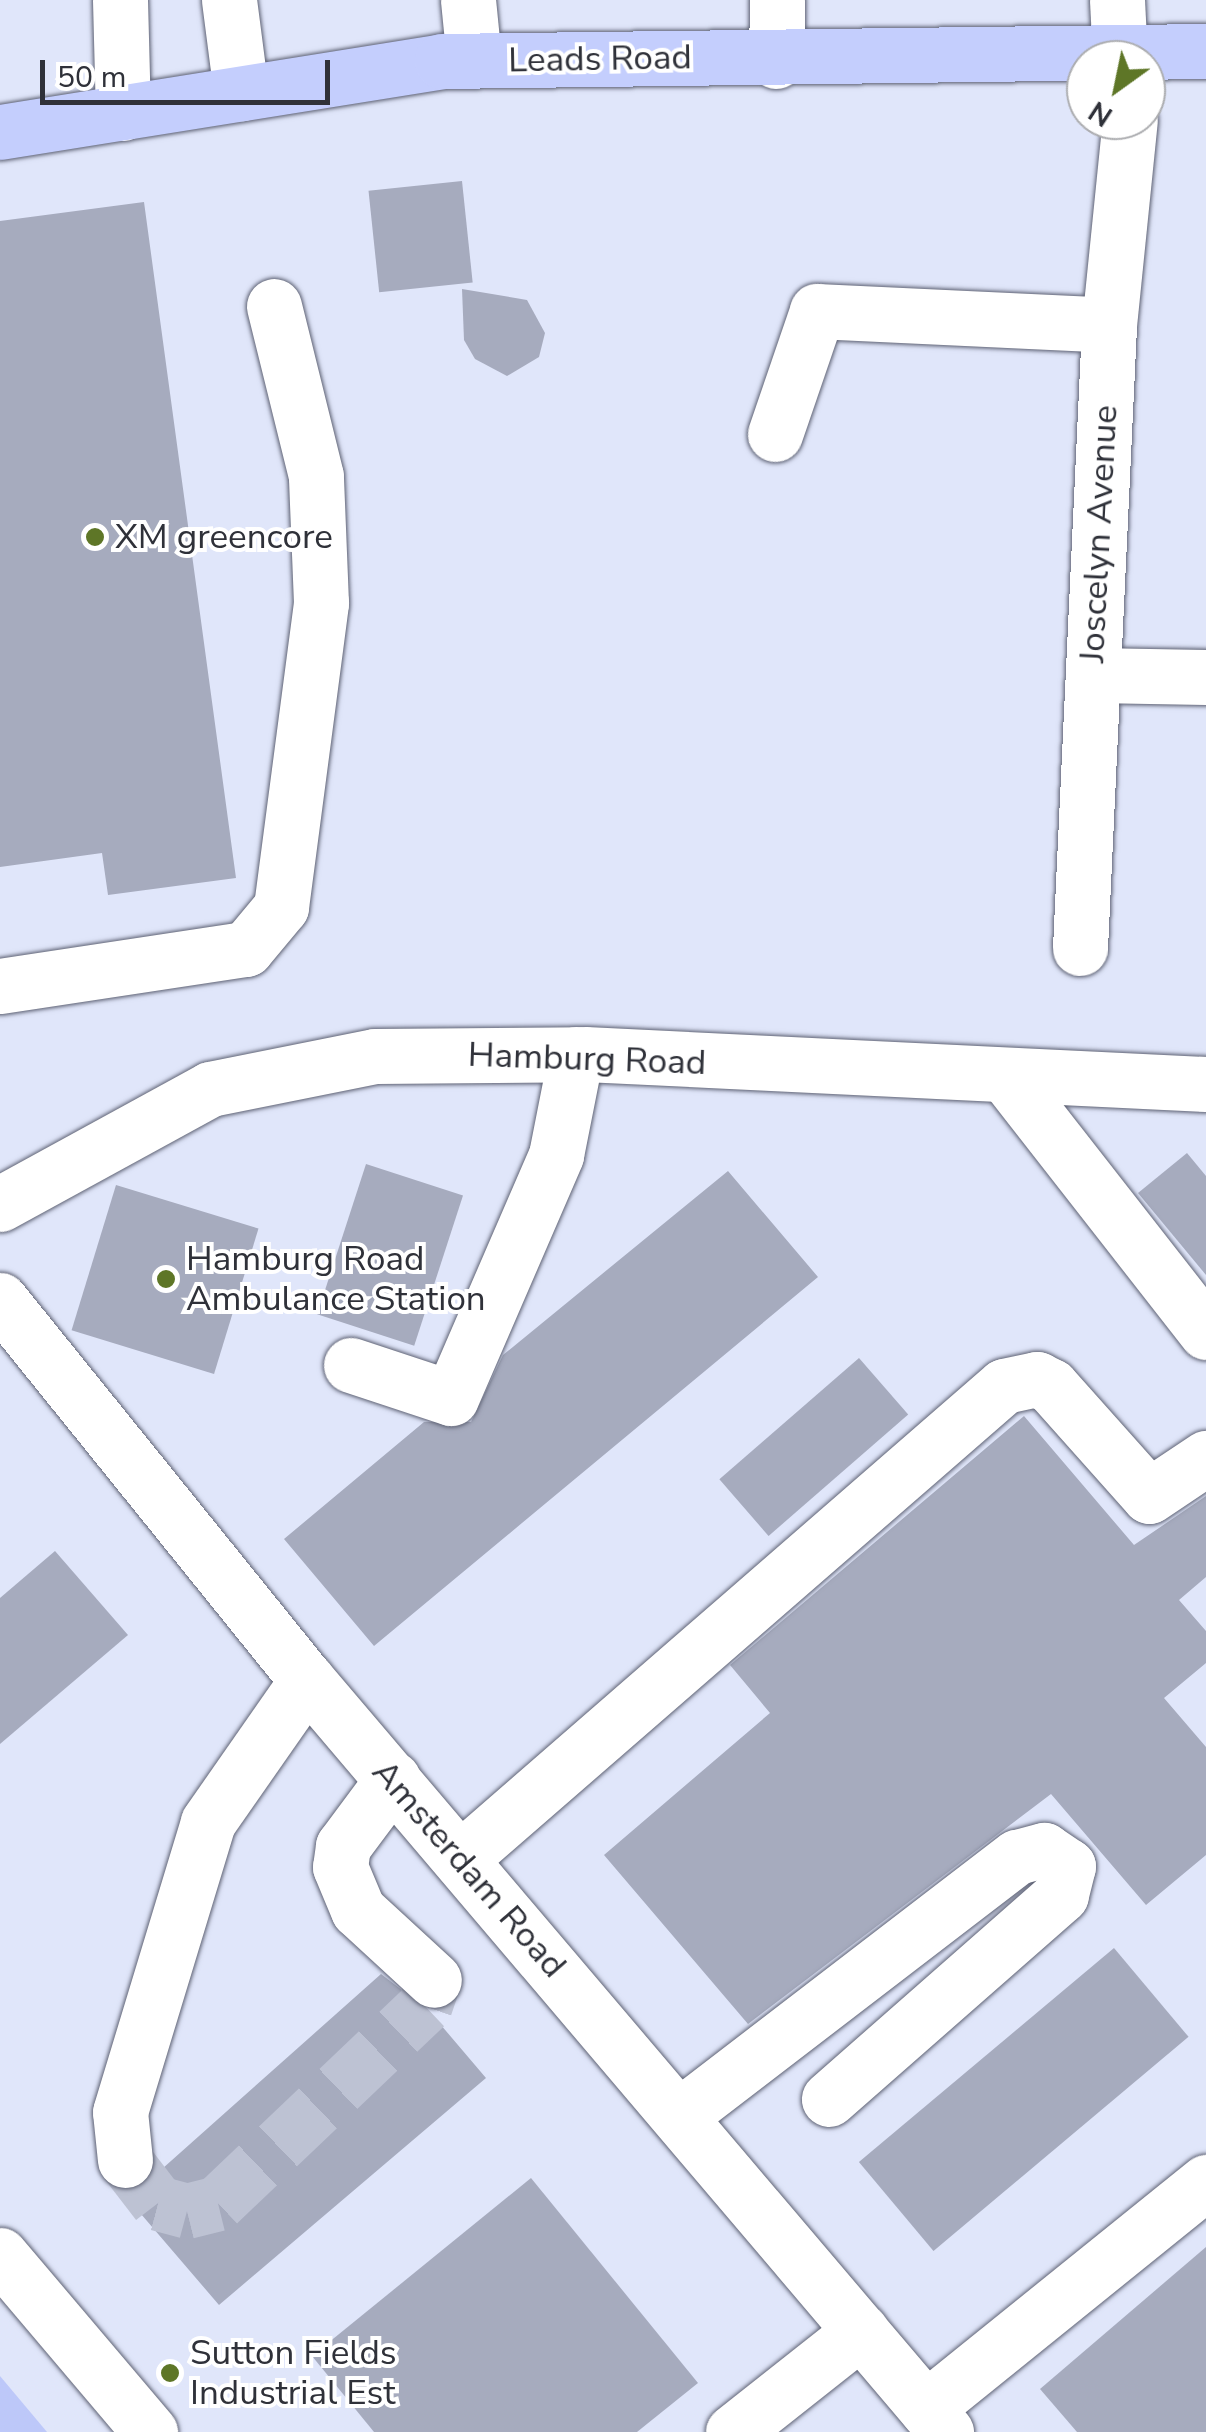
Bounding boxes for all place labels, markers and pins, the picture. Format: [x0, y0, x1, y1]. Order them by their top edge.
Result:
place label: XM greencore [115, 516, 333, 558]
marker: XM greencore [84, 526, 106, 548]
place label: Hamburg Road Ambulance Station [186, 1238, 486, 1320]
marker: Hamburg Road Ambulance Station [155, 1268, 177, 1290]
place label: Sutton Fields Industrial Est [190, 2332, 397, 2414]
marker: Sutton Fields Industrial Est [159, 2362, 181, 2384]

